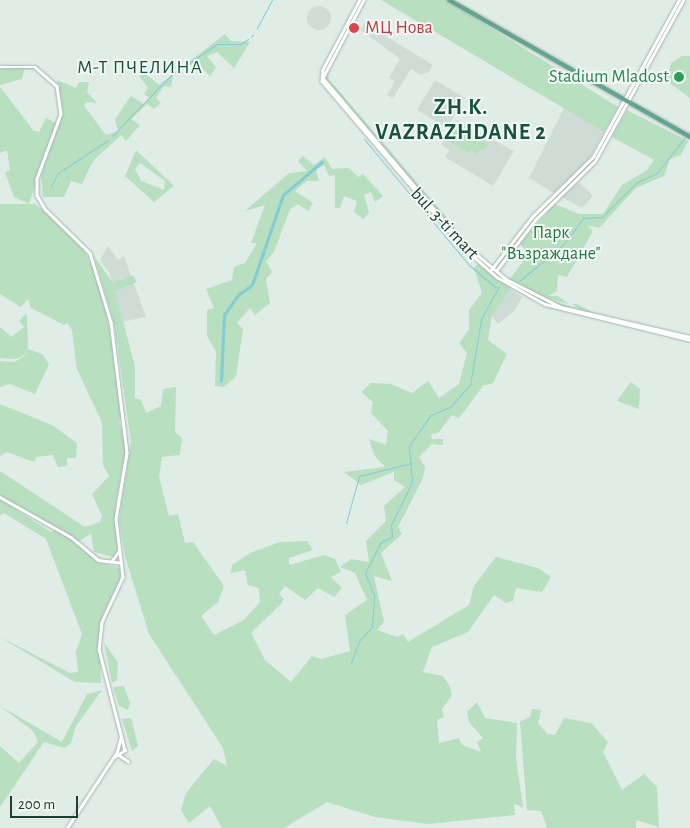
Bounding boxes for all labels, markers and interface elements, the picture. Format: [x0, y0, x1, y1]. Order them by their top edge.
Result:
place label: МЦ Нова [365, 17, 433, 39]
marker: МЦ Нова [347, 21, 361, 35]
district label: М-Т ПЧЕЛИНА [76, 57, 204, 79]
place label: Stadium Mladost [549, 66, 669, 88]
marker: Stadium Mladost [673, 71, 685, 83]
district label: ZH.K. VAZRAZHDANE 2 [374, 94, 548, 146]
street label: bul. 3-ti mart [405, 184, 483, 264]
park label: Парк "Възраждане" [501, 223, 601, 266]
scale bar [12, 786, 80, 818]
text: 200 m [18, 797, 55, 812]

